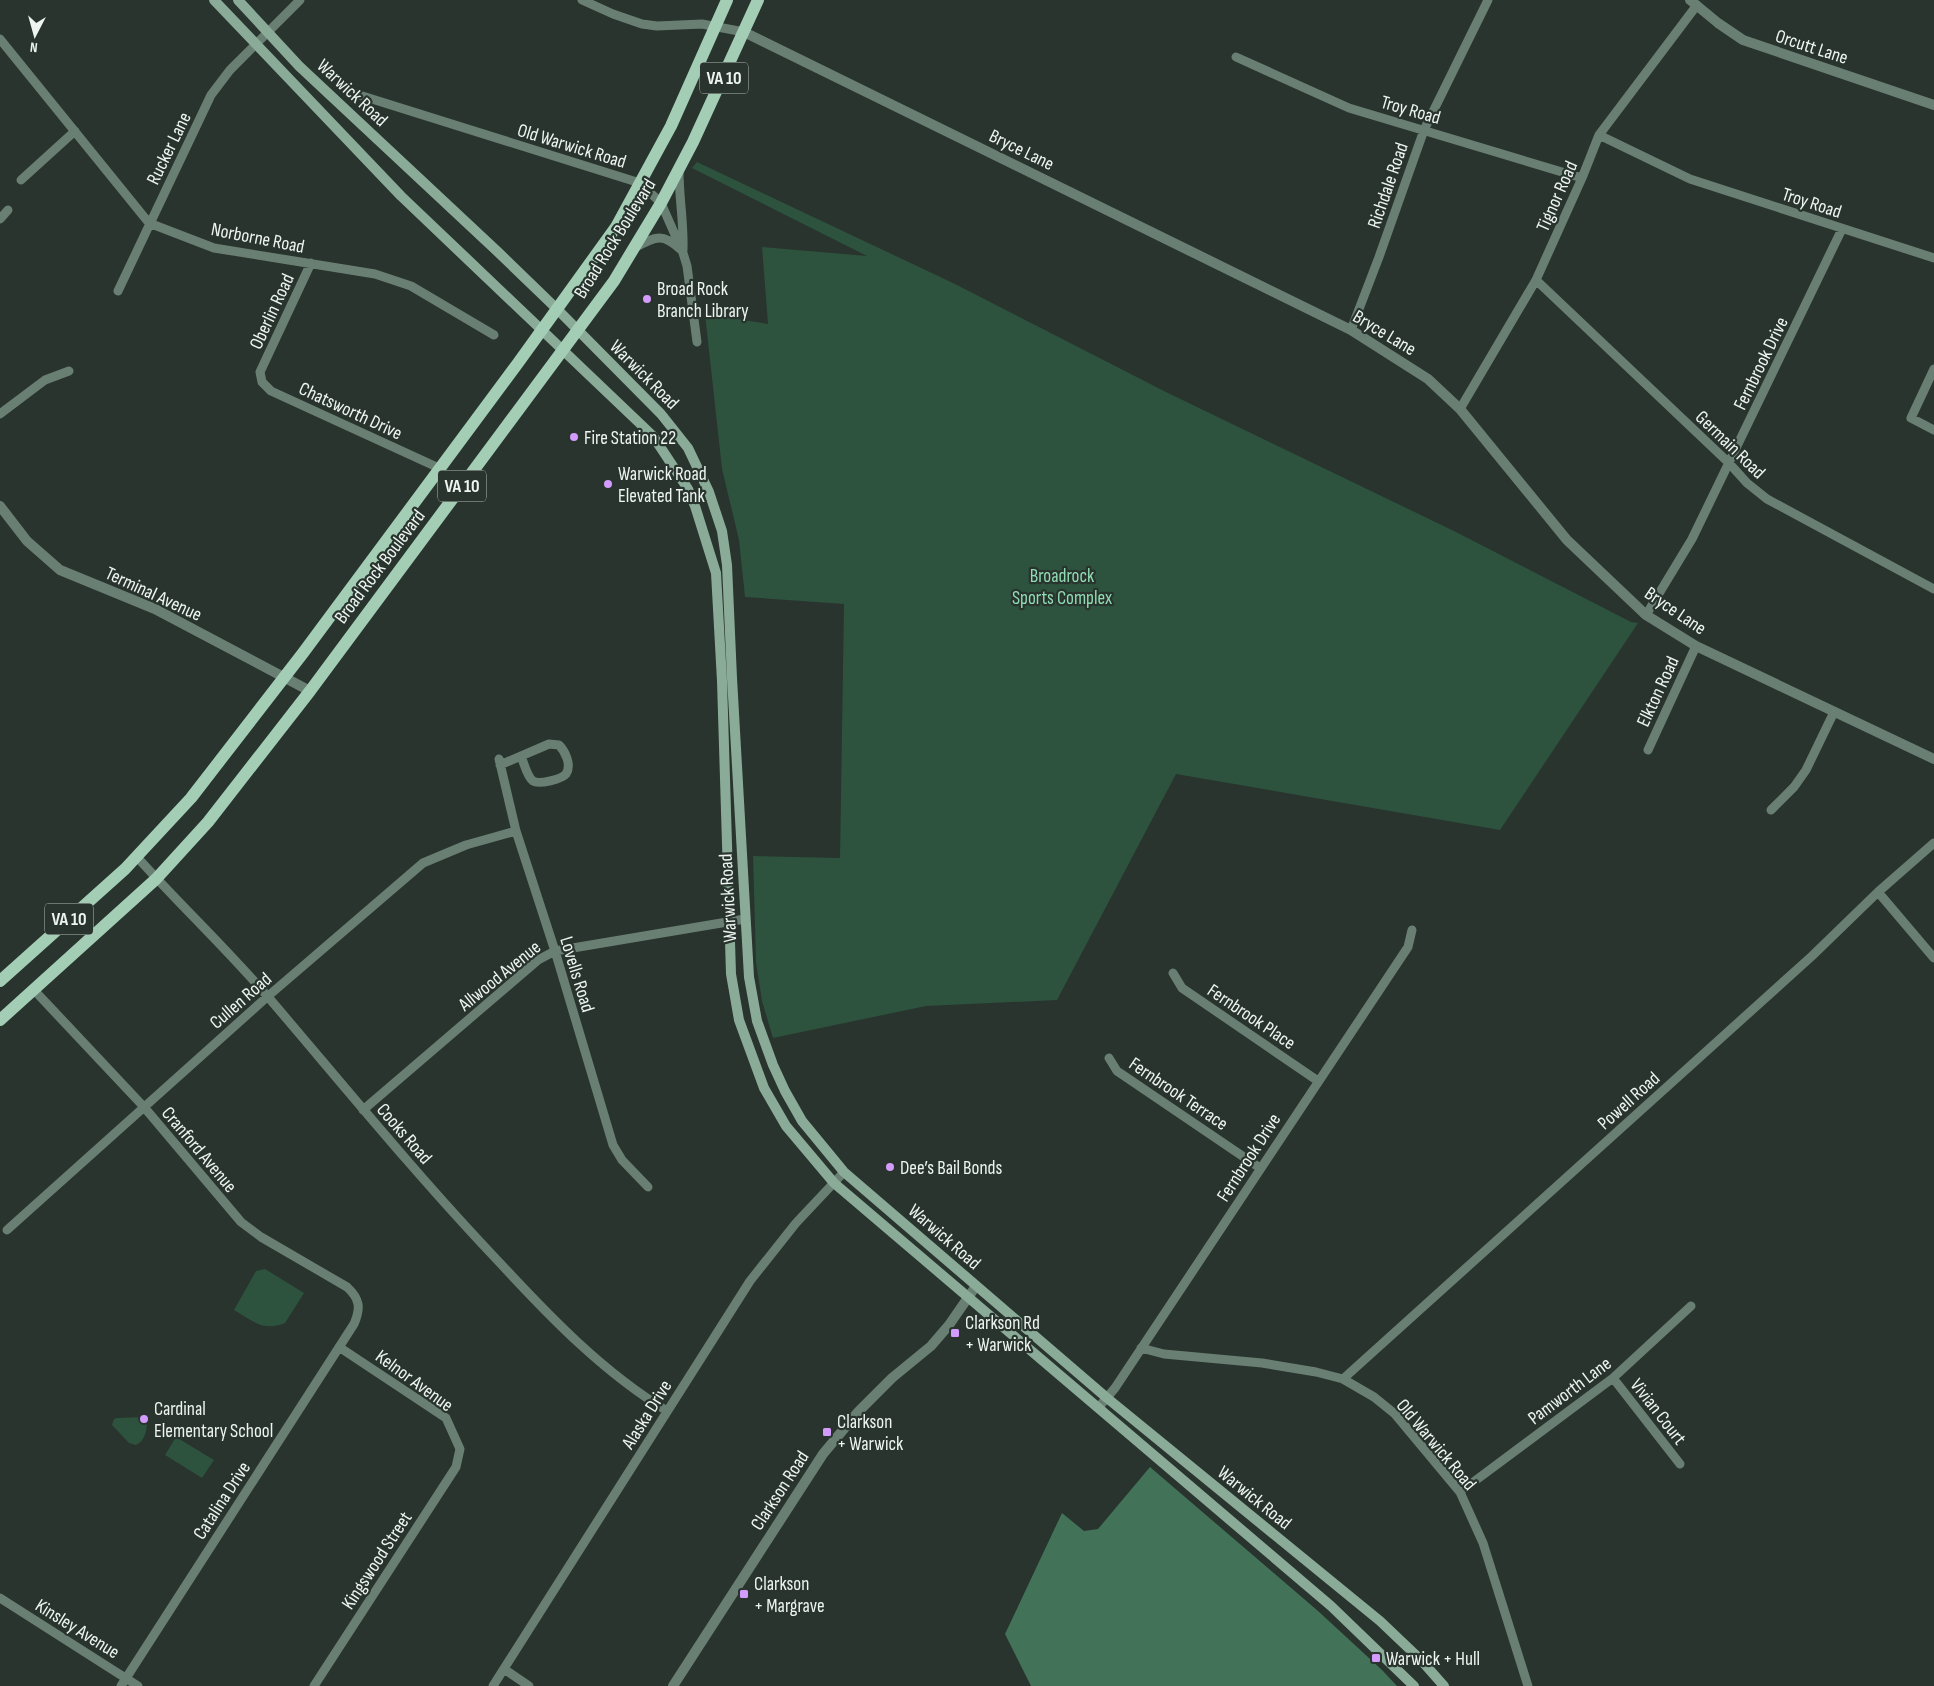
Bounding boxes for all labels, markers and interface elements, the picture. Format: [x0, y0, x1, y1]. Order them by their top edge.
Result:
north arrow [10, 10, 60, 60]
street label: Orcutt Lane [1772, 25, 1851, 70]
text: N [29, 39, 38, 56]
street label: Warwick Road [312, 54, 392, 132]
road number: VA 10 [700, 62, 748, 94]
street label: Troy Road [1378, 91, 1443, 130]
street label: Rucker Lane [142, 109, 197, 189]
street label: Old Warwick Road [514, 119, 629, 174]
street label: Bryce Lane [985, 125, 1058, 176]
street label: Richdale Road [1363, 140, 1414, 231]
street label: Tignor Road [1532, 158, 1583, 236]
street label: Broad Rock Boulevard [569, 175, 661, 303]
street label: Troy Road [1779, 183, 1844, 224]
street label: Norborne Road [209, 218, 306, 259]
street label: Oberlin Road [245, 270, 300, 353]
place label: Broad Rock Branch Library [657, 278, 749, 323]
marker: Broad Rock Branch Library [641, 293, 653, 305]
street label: Bryce Lane [1348, 306, 1420, 361]
street label: Fernbrook Drive [1729, 313, 1794, 414]
street label: Warwick Road [604, 336, 683, 415]
street label: Chatsworth Drive [295, 377, 406, 445]
street label: Germain Road [1690, 406, 1770, 484]
place label: Fire Station 22 [584, 427, 676, 450]
marker: Fire Station 22 [568, 431, 580, 443]
place label: Warwick Road Elevated Tank [618, 463, 707, 508]
road number: VA 10 [438, 471, 486, 502]
marker: Warwick Road Elevated Tank [602, 478, 614, 490]
street label: Broad Rock Boulevard [330, 505, 431, 628]
street label: Terminal Avenue [101, 562, 205, 627]
park label: Broadrock Sports Complex [1012, 565, 1112, 610]
street label: Bryce Lane [1640, 582, 1710, 640]
street label: Elkton Road [1632, 653, 1685, 730]
street label: Warwick Road [715, 853, 742, 943]
road number: VA 10 [45, 904, 93, 934]
street label: Lovells Road [554, 934, 599, 1015]
street label: Allwood Avenue [453, 936, 546, 1017]
street label: Cullen Road [205, 968, 277, 1034]
street label: Fernbrook Place [1203, 979, 1300, 1055]
street label: Fernbrook Terrace [1124, 1053, 1232, 1136]
street label: Powell Road [1593, 1067, 1665, 1135]
street label: Cooks Road [371, 1099, 437, 1169]
street label: Cranford Avenue [156, 1102, 241, 1198]
street label: Fernbrook Drive [1212, 1109, 1286, 1206]
place label: Dee’s Bail Bonds [900, 1157, 1002, 1180]
marker: Dee’s Bail Bonds [884, 1161, 896, 1173]
street label: Warwick Road [903, 1199, 985, 1275]
place label: Clarkson Rd + Warwick [965, 1312, 1040, 1357]
marker: Clarkson Rd + Warwick [949, 1327, 961, 1339]
street label: Kelnor Avenue [371, 1345, 457, 1417]
street label: Pamworth Lane [1524, 1352, 1616, 1430]
street label: Vivian Court [1625, 1374, 1691, 1450]
street label: Alaska Drive [617, 1376, 677, 1454]
street label: Old Warwick Road [1391, 1394, 1481, 1495]
place label: Cardinal Elementary School [154, 1398, 273, 1443]
place label: Clarkson + Warwick [837, 1411, 904, 1456]
marker: Cardinal Elementary School [138, 1413, 150, 1425]
marker: Clarkson + Warwick [821, 1426, 833, 1438]
street label: Clarkson Road [746, 1447, 814, 1535]
street label: Catalina Drive [189, 1458, 256, 1544]
street label: Warwick Road [1212, 1461, 1296, 1535]
street label: Kingswood Street [337, 1507, 418, 1614]
place label: Clarkson + Margrave [754, 1573, 825, 1618]
marker: Clarkson + Margrave [738, 1588, 750, 1600]
street label: Kinsley Avenue [31, 1594, 124, 1664]
place label: Warwick + Hull [1386, 1648, 1480, 1671]
marker: Warwick + Hull [1370, 1652, 1382, 1664]

